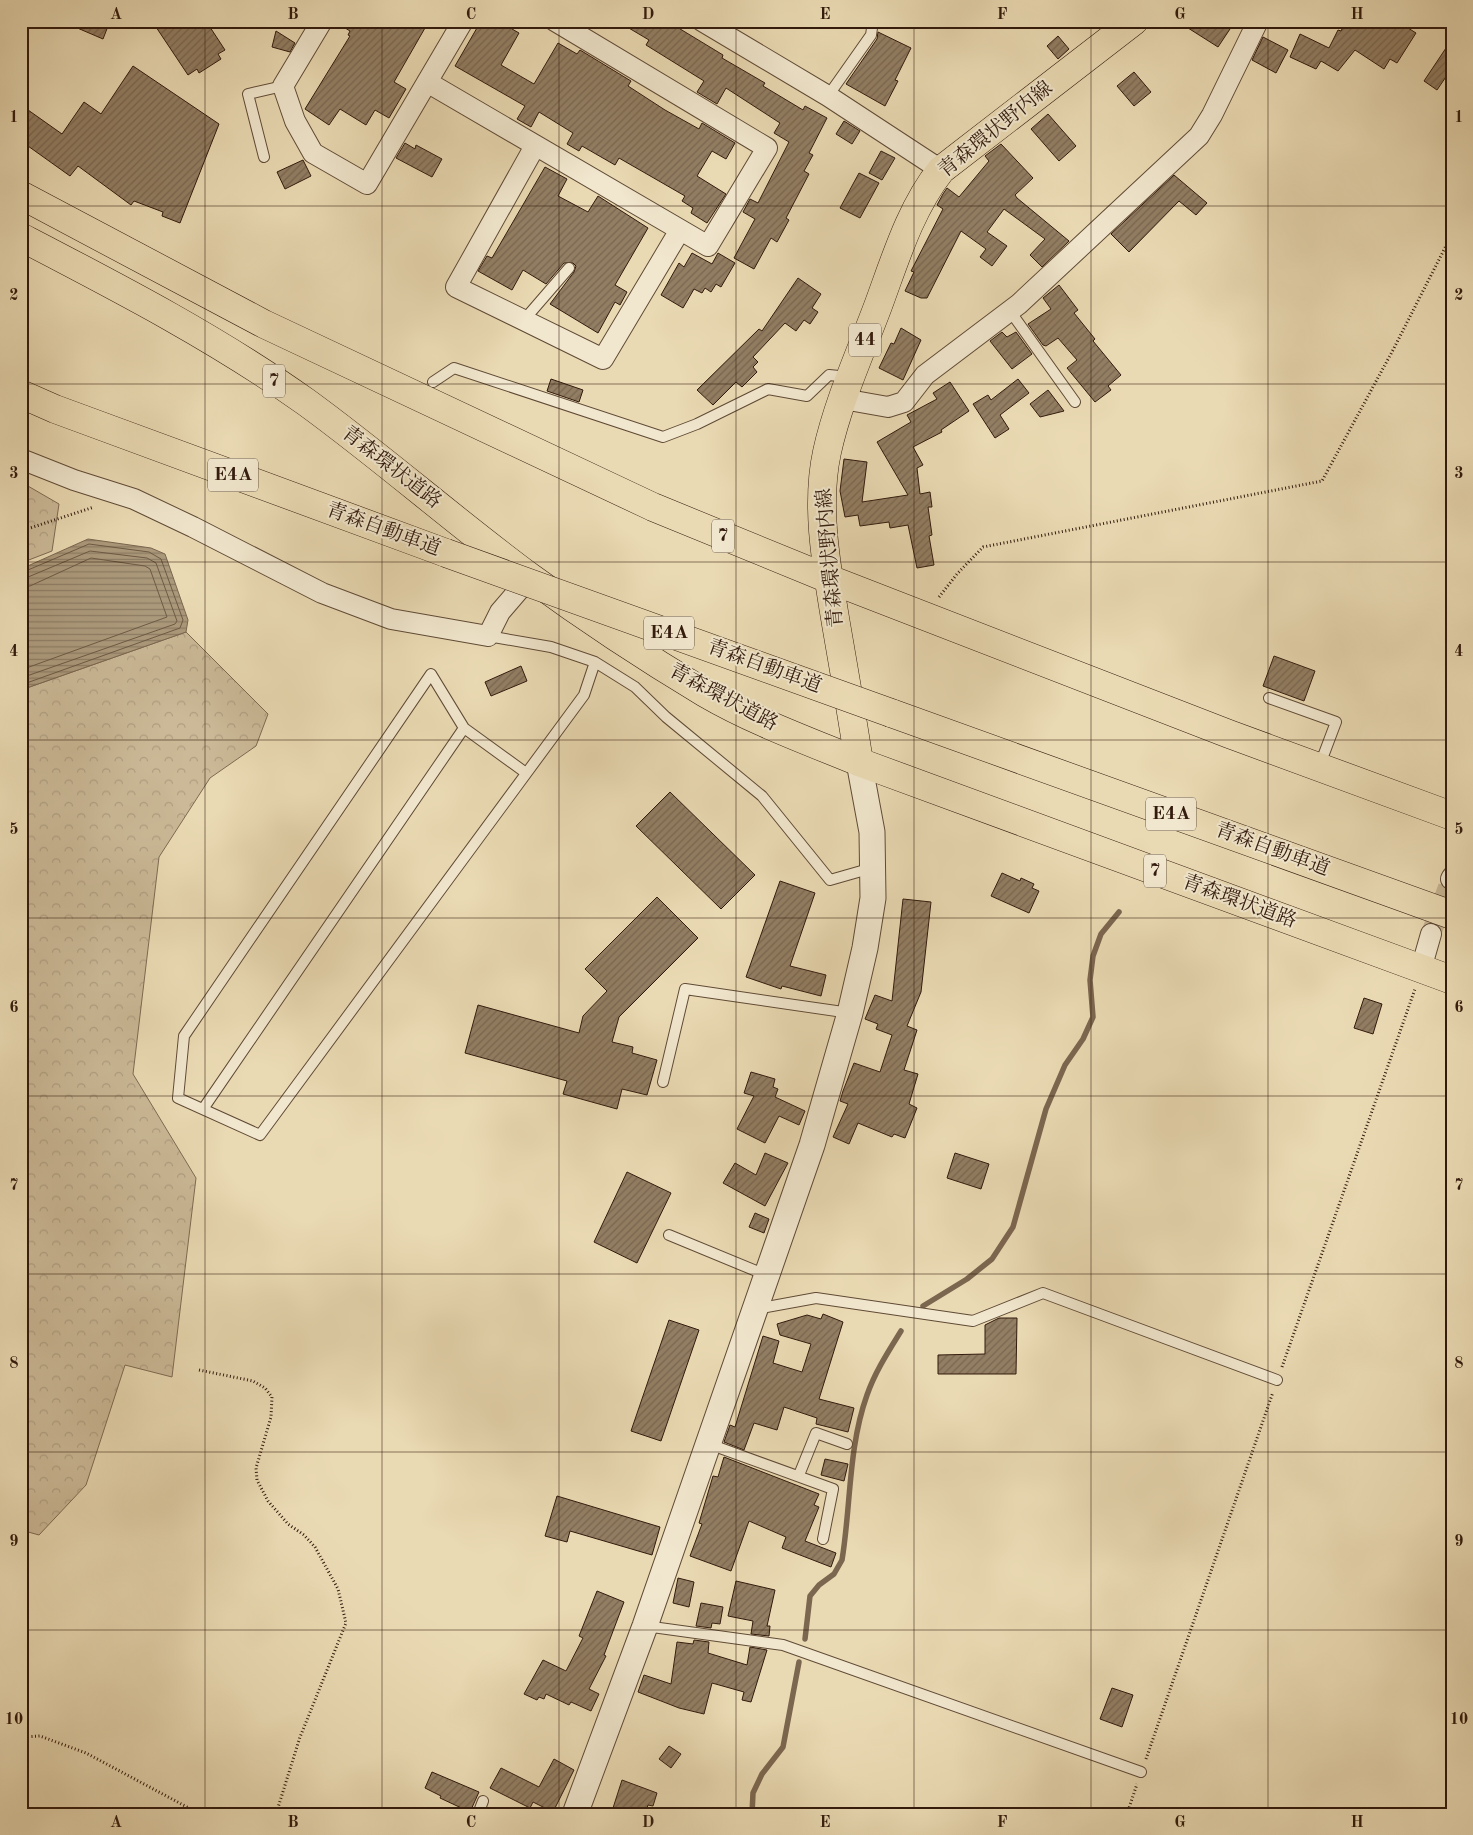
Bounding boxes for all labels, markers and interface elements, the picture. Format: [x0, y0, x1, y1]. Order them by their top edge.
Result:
text: A [110, 7, 122, 23]
text: B [287, 7, 299, 23]
text: C [466, 7, 476, 23]
text: D [642, 7, 654, 23]
text: E [819, 7, 831, 23]
text: F [997, 7, 1008, 23]
text: G [1174, 7, 1186, 23]
text: H [1350, 7, 1364, 23]
street label: 青森環状野内線 [934, 77, 1057, 182]
text: 1 [9, 110, 19, 126]
text: 1 [1454, 110, 1464, 126]
text: 2 [9, 288, 19, 304]
text: 2 [1454, 288, 1464, 304]
road number: 44 [849, 324, 881, 356]
road number: 7 [263, 364, 285, 398]
street label: 青森環状道路 [338, 422, 446, 513]
road number: E4A [208, 458, 258, 492]
text: 3 [9, 466, 19, 482]
text: 3 [1454, 466, 1464, 482]
street label: 青森環状野内線 [813, 487, 847, 629]
street label: 青森自動車道 [323, 498, 443, 560]
road number: 7 [712, 520, 734, 552]
road number: E4A [644, 616, 694, 650]
street label: 青森自動車道 [704, 635, 824, 697]
text: 4 [9, 644, 19, 660]
text: 4 [1454, 644, 1464, 660]
street label: 青森環状道路 [665, 659, 782, 735]
road number: E4A [1146, 798, 1196, 831]
street label: 青森自動車道 [1212, 818, 1332, 880]
text: 5 [9, 822, 19, 838]
text: 5 [1454, 822, 1464, 838]
road number: 7 [1144, 854, 1166, 888]
street label: 青森環状道路 [1179, 870, 1299, 932]
text: 6 [9, 1000, 19, 1016]
text: 6 [1454, 1000, 1464, 1016]
text: 7 [9, 1178, 19, 1194]
text: 7 [1454, 1178, 1464, 1194]
text: 8 [9, 1356, 19, 1372]
text: 8 [1454, 1356, 1464, 1372]
text: 9 [9, 1534, 19, 1550]
text: 9 [1454, 1534, 1464, 1550]
text: 10 [5, 1712, 23, 1728]
text: 10 [1450, 1712, 1468, 1728]
text: A [110, 1815, 122, 1831]
text: B [287, 1815, 299, 1831]
text: C [466, 1815, 476, 1831]
text: D [642, 1815, 654, 1831]
text: E [819, 1815, 831, 1831]
text: F [997, 1815, 1008, 1831]
text: G [1174, 1815, 1186, 1831]
text: H [1350, 1815, 1364, 1831]

